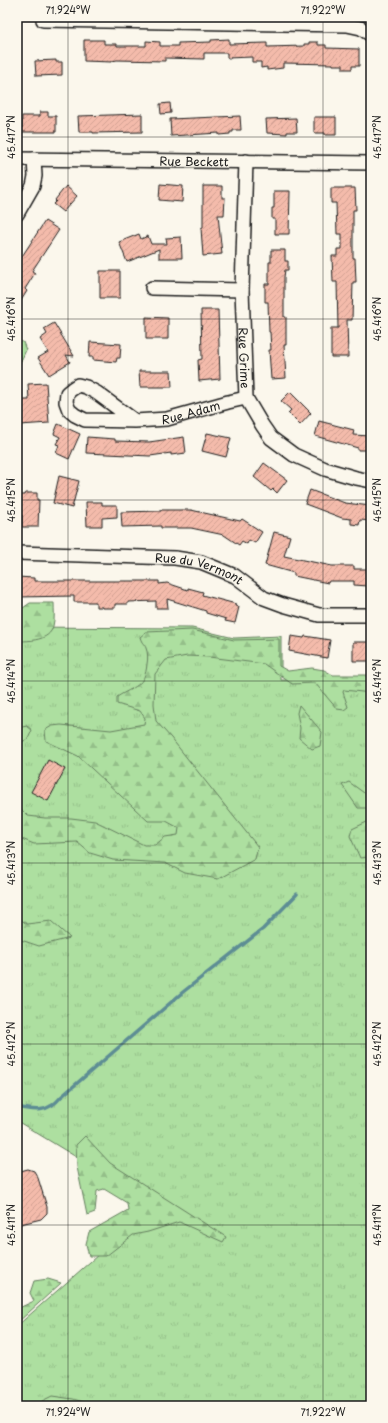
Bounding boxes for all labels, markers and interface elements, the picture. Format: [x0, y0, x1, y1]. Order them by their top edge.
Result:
text: 71.924°W [45, 2, 91, 17]
text: 71.922°W [300, 2, 346, 17]
text: 45.417°N [3, 115, 18, 159]
text: 45.417°N [369, 115, 384, 159]
street label: Rue Beckett [159, 152, 229, 170]
text: 45.416°N [3, 296, 18, 341]
text: 45.416°N [369, 296, 384, 341]
street label: Rue Grime [234, 327, 255, 389]
street label: Rue Adam [161, 396, 222, 428]
text: 45.415°N [3, 478, 18, 522]
text: 45.415°N [369, 478, 384, 522]
street label: Rue du Vermont [155, 548, 248, 589]
text: 45.414°N [3, 659, 18, 703]
text: 45.414°N [369, 659, 384, 703]
text: 45.413°N [3, 840, 18, 885]
text: 45.413°N [369, 840, 384, 885]
text: 45.412°N [3, 1021, 18, 1066]
text: 45.412°N [369, 1021, 384, 1066]
text: 45.411°N [3, 1204, 18, 1246]
text: 45.411°N [369, 1204, 384, 1246]
text: 71.924°W [45, 1404, 91, 1419]
text: 71.922°W [300, 1404, 346, 1419]

